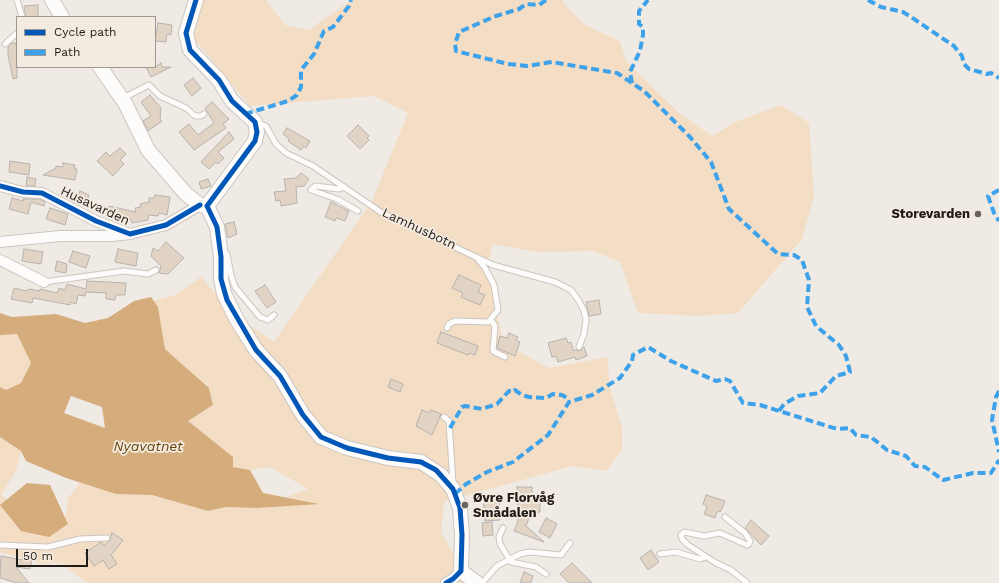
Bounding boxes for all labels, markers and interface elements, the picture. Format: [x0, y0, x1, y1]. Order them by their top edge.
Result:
legend [16, 16, 156, 68]
text: Cycle path [54, 25, 116, 39]
text: Path [54, 45, 80, 59]
street label: Husavarden [58, 183, 132, 229]
street label: Lamhusbotn [380, 205, 458, 253]
place label: Storevarden [891, 206, 970, 222]
marker: Storevarden [973, 209, 983, 219]
water label: Nyavatnet [113, 439, 183, 455]
place label: Øvre Florvåg Smådalen [473, 490, 554, 521]
marker: Øvre Florvåg Smådalen [460, 500, 470, 510]
scale bar [18, 541, 90, 567]
text: 50 m [23, 549, 53, 563]

